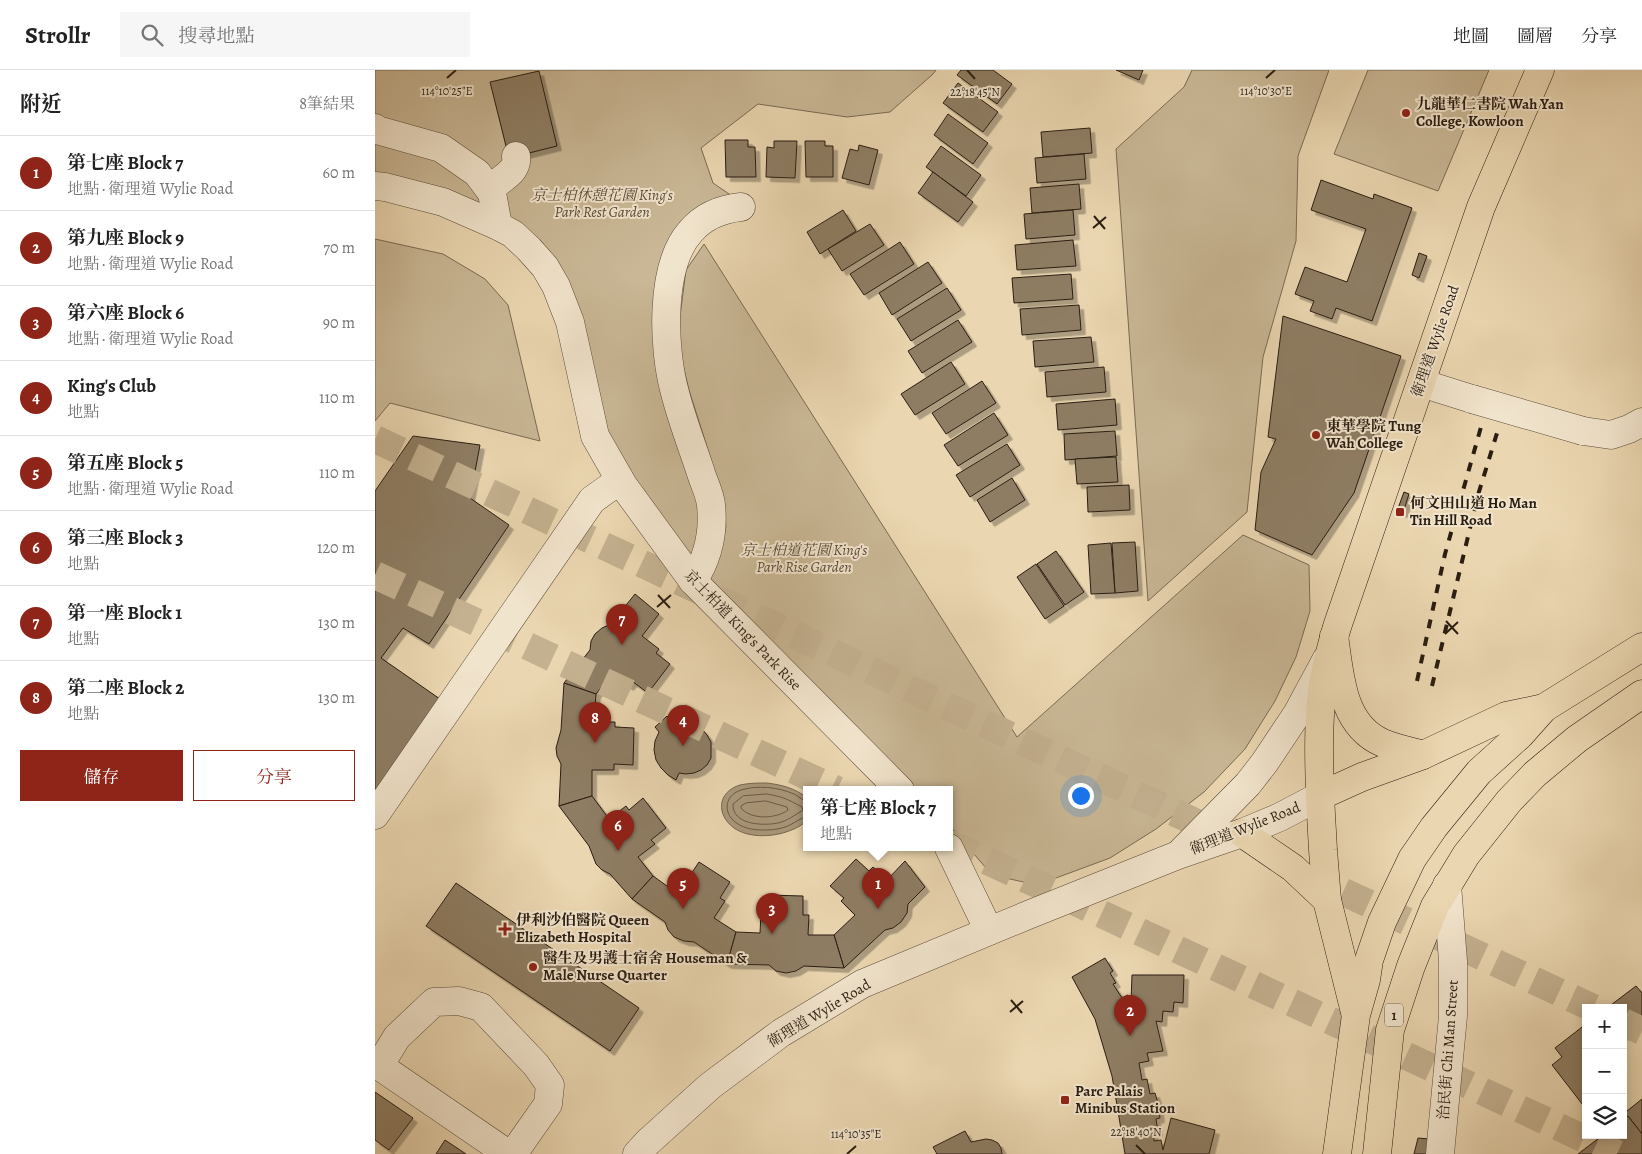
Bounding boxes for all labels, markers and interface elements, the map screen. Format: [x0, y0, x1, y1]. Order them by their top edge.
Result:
search box [120, 12, 470, 57]
text: Strollr [25, 19, 90, 51]
icon: search [138, 21, 166, 49]
text: 搜尋地點 [178, 23, 254, 49]
text: 地圖 [1453, 24, 1489, 48]
text: 圖層 [1517, 24, 1553, 48]
text: 分享 [1581, 24, 1617, 48]
text: 114°10'25"E [421, 83, 473, 99]
text: 114°10'30"E [1240, 83, 1292, 99]
text: 22°18'45"N [950, 84, 1000, 100]
text: 附近 [20, 90, 62, 118]
text: 8筆結果 [299, 93, 355, 115]
place label: 九龍華仁書院 Wah Yan College, Kowloon [1416, 94, 1564, 131]
marker: 九龍華仁書院 Wah Yan College, Kowloon [1400, 107, 1412, 119]
text: 第七座 Block 7 [67, 150, 183, 176]
text: 1 [33, 162, 39, 184]
text: 60 m [323, 162, 355, 184]
text: 地點 · 衛理道 Wylie Road [67, 178, 233, 200]
park label: 京士柏休憩花園 King's Park Rest Garden [531, 185, 673, 222]
text: 第九座 Block 9 [67, 225, 184, 251]
text: 2 [32, 237, 40, 259]
text: 70 m [323, 237, 355, 259]
text: 地點 · 衛理道 Wylie Road [67, 253, 233, 275]
street label: 衛理道 Wylie Road [1406, 282, 1464, 400]
text: 第六座 Block 6 [67, 300, 184, 326]
text: 3 [33, 312, 39, 334]
text: 90 m [323, 312, 355, 334]
text: 地點 · 衛理道 Wylie Road [67, 328, 233, 350]
text: King's Club [67, 373, 156, 399]
text: 4 [32, 387, 40, 409]
text: 110 m [319, 387, 355, 409]
text: 地點 [67, 401, 99, 423]
place label: 東華學院 Tung Wah College [1325, 416, 1422, 453]
marker: 東華學院 Tung Wah College [1310, 429, 1322, 441]
text: 第五座 Block 5 [67, 450, 183, 476]
text: 5 [33, 462, 39, 484]
text: 110 m [319, 462, 355, 484]
text: 地點 · 衛理道 Wylie Road [67, 478, 233, 500]
place label: 何文田山道 Ho Man Tin Hill Road [1410, 493, 1538, 530]
marker: 何文田山道 Ho Man Tin Hill Road [1394, 506, 1406, 518]
text: 第三座 Block 3 [67, 525, 183, 551]
text: 6 [32, 537, 40, 559]
text: 120 m [317, 537, 355, 559]
park label: 京士柏道花園 King's Park Rise Garden [741, 540, 867, 577]
text: 地點 [67, 553, 99, 575]
street label: 京士柏道 King's Park Rise [680, 565, 806, 695]
text: 第一座 Block 1 [67, 600, 182, 626]
pin: 7 [606, 604, 638, 645]
text: 7 [33, 612, 39, 634]
text: 130 m [318, 612, 355, 634]
text: 地點 [67, 628, 99, 650]
text: 第二座 Block 2 [67, 675, 184, 701]
text: 8 [32, 687, 40, 709]
text: 130 m [318, 687, 355, 709]
pin: 8 [579, 702, 611, 743]
text: 地點 [67, 703, 99, 725]
pin: 4 [667, 705, 699, 746]
button: 儲存 [20, 750, 183, 801]
button: 分享 [193, 750, 355, 801]
your location [1068, 783, 1094, 809]
popup [803, 786, 953, 851]
text: 第七座 Block 7 [820, 795, 936, 821]
street label: 衛理道 Wylie Road [1187, 796, 1304, 859]
pin: 6 [602, 810, 634, 851]
text: 地點 [820, 823, 852, 845]
pin: 5 [667, 868, 699, 909]
pin: 1 [862, 868, 894, 909]
pin: 3 [756, 893, 788, 934]
place label: 伊利沙伯醫院 Queen Elizabeth Hospital [516, 910, 650, 947]
marker: 伊利沙伯醫院 Queen Elizabeth Hospital [498, 922, 512, 936]
place label: 醫生及男護士宿舍 Houseman & Male Nurse Quarter [543, 948, 747, 985]
marker: 醫生及男護士宿舍 Houseman & Male Nurse Quarter [527, 961, 539, 973]
street label: 衛理道 Wylie Road [764, 974, 875, 1052]
street label: 治民街 Chi Man Street [1433, 979, 1463, 1121]
pin: 2 [1114, 995, 1146, 1036]
road number: 1 [1385, 1004, 1403, 1026]
map controls [1582, 1004, 1627, 1139]
button: + [1582, 1004, 1627, 1049]
button: − [1582, 1049, 1627, 1094]
place label: Parc Palais Minibus Station [1075, 1081, 1176, 1118]
marker: Parc Palais Minibus Station [1059, 1094, 1071, 1106]
button: layers [1582, 1094, 1627, 1139]
text: 22°18'40"N [1110, 1124, 1162, 1140]
text: 114°10'35"E [831, 1126, 881, 1142]

